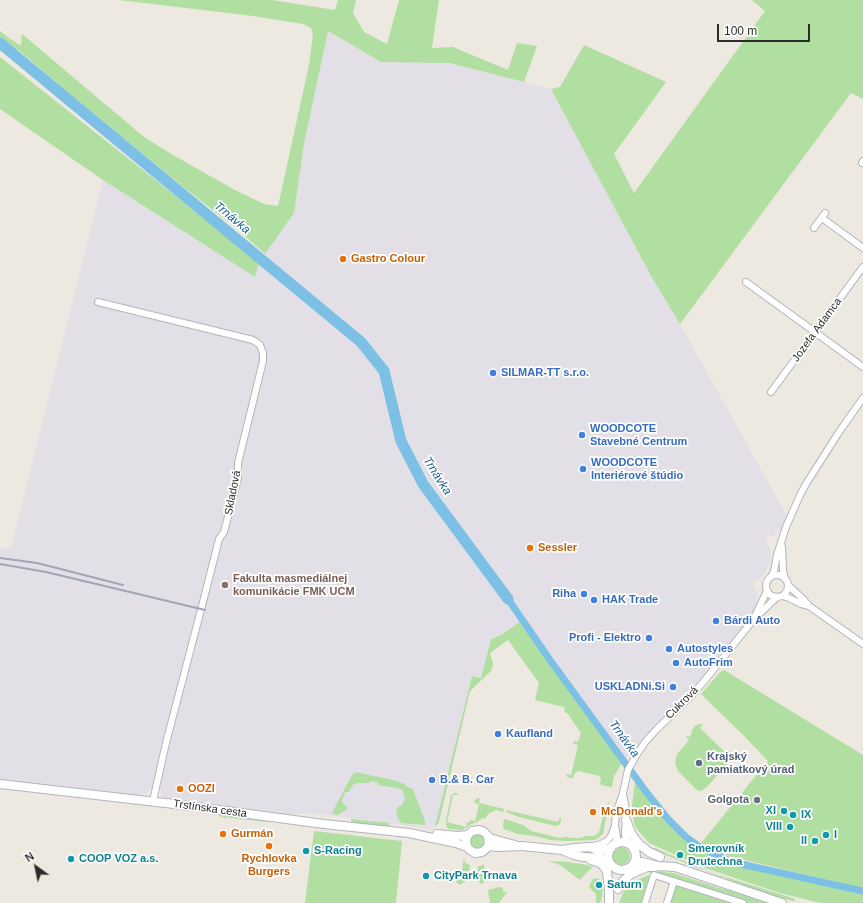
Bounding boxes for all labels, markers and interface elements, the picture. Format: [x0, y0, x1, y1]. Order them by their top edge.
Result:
scale bar [719, 16, 812, 42]
text: 100 m [724, 24, 757, 38]
water label: Trnávka [211, 199, 253, 237]
place label: Gastro Colour [351, 252, 425, 266]
marker: Gastro Colour [338, 254, 348, 264]
street label: Jozefa Adamca [789, 295, 845, 365]
place label: SILMAR-TT s.r.o. [501, 366, 589, 380]
marker: SILMAR-TT s.r.o. [488, 368, 498, 378]
place label: WOODCOTE Stavebné Centrum [590, 422, 687, 448]
marker: WOODCOTE Stavebné Centrum [577, 430, 587, 440]
water label: Trnávka [420, 454, 454, 498]
place label: WOODCOTE Interiérové štúdio [591, 456, 683, 482]
marker: WOODCOTE Interiérové štúdio [578, 464, 588, 474]
street label: Skladová [222, 470, 244, 516]
place label: Sessler [538, 541, 577, 555]
marker: Sessler [525, 543, 535, 553]
place label: Fakulta masmediálnej komunikácie FMK UCM [233, 572, 355, 598]
marker: Fakulta masmediálnej komunikácie FMK UCM [220, 580, 230, 590]
place label: Riha [552, 587, 576, 601]
marker: Riha [579, 589, 589, 599]
place label: HAK Trade [602, 593, 658, 607]
marker: HAK Trade [589, 595, 599, 605]
place label: Bárdi Auto [724, 614, 780, 628]
marker: Bárdi Auto [711, 616, 721, 626]
place label: Profi - Elektro [569, 631, 641, 645]
marker: Profi - Elektro [644, 633, 654, 643]
place label: Autostyles [677, 642, 733, 656]
marker: Autostyles [664, 644, 674, 654]
place label: AutoFrim [684, 656, 733, 670]
marker: AutoFrim [671, 658, 681, 668]
place label: USKLADNi.Si [595, 680, 665, 694]
marker: USKLADNi.Si [668, 682, 678, 692]
street label: Cukrová [663, 684, 701, 722]
water label: Trnávka [606, 718, 642, 760]
place label: Kaufland [506, 727, 553, 741]
marker: Kaufland [493, 729, 503, 739]
place label: Krajský pamiatkový úrad [707, 750, 794, 776]
marker: Krajský pamiatkový úrad [694, 758, 704, 768]
place label: B.& B. Car [440, 773, 494, 787]
marker: B.& B. Car [427, 775, 437, 785]
place label: OOZI [188, 782, 215, 796]
marker: OOZI [175, 784, 185, 794]
place label: Golgota [707, 793, 749, 807]
marker: Golgota [752, 795, 762, 805]
street label: Trstínska cesta [172, 797, 248, 821]
place label: XI [766, 804, 776, 818]
place label: McDonald's [601, 805, 662, 819]
marker: XI [779, 806, 789, 816]
marker: McDonald's [588, 807, 598, 817]
place label: IX [801, 808, 811, 822]
marker: IX [788, 810, 798, 820]
place label: VIII [765, 820, 782, 834]
marker: VIII [785, 822, 795, 832]
place label: Gurmán [231, 827, 273, 841]
place label: I [834, 828, 837, 842]
marker: Gurmán [218, 829, 228, 839]
marker: I [821, 830, 831, 840]
place label: II [801, 834, 807, 848]
marker: II [810, 836, 820, 846]
marker: Rychlovka Burgers [264, 841, 274, 851]
place label: Smerovník Drutechna [688, 842, 744, 868]
place label: S-Racing [314, 844, 362, 858]
marker: S-Racing [301, 846, 311, 856]
north arrow [16, 847, 56, 887]
text: N [23, 850, 36, 864]
marker: Smerovník Drutechna [675, 850, 685, 860]
place label: COOP VOZ a.s. [79, 852, 158, 866]
place label: Rychlovka Burgers [241, 852, 297, 878]
marker: COOP VOZ a.s. [66, 854, 76, 864]
place label: CityPark Trnava [434, 869, 517, 883]
marker: CityPark Trnava [421, 871, 431, 881]
place label: Saturn [607, 878, 642, 892]
marker: Saturn [594, 880, 604, 890]

